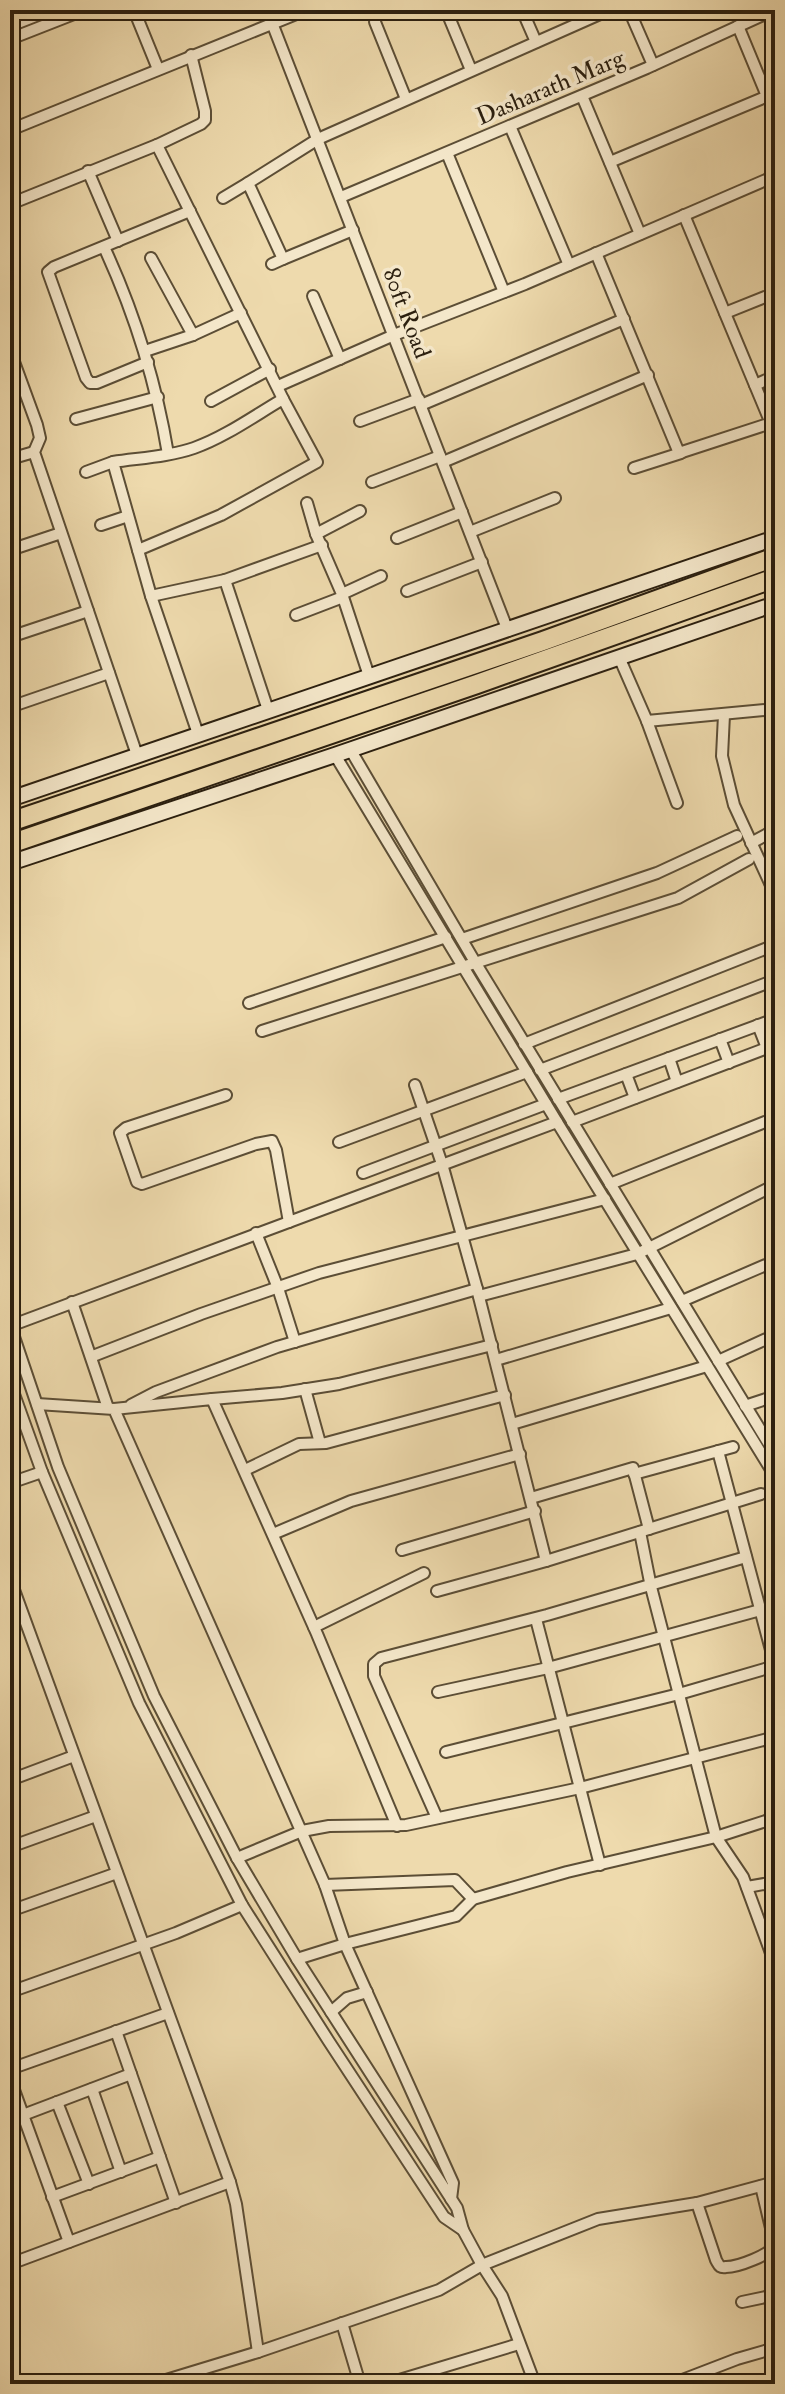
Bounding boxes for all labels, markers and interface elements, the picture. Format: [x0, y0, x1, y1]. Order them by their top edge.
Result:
street label: Dasharath Marg [471, 42, 630, 133]
street label: 80ft Road [375, 264, 438, 363]

